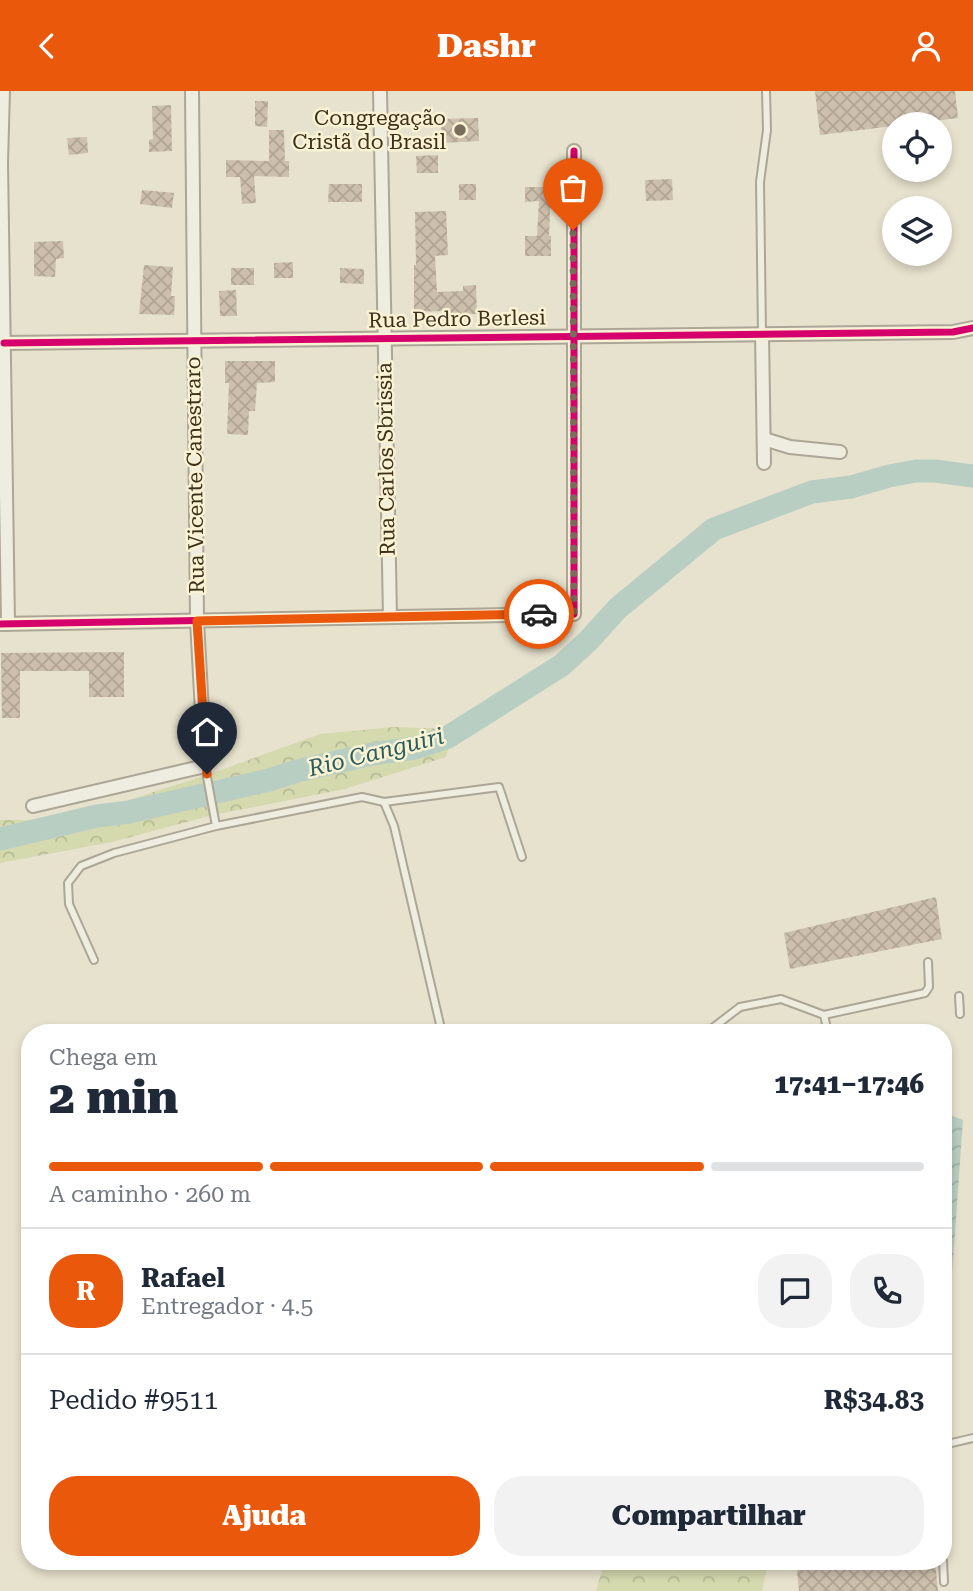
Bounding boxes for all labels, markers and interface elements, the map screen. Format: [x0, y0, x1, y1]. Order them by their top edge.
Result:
icon: back [28, 27, 66, 65]
text: Dashr [437, 27, 536, 65]
icon: person [907, 27, 945, 65]
place label: Congregação Cristã do Brasil [292, 106, 447, 154]
map controls [882, 112, 952, 266]
button: locate [882, 112, 952, 182]
marker: Congregação Cristã do Brasil [452, 122, 468, 138]
pin [543, 158, 603, 230]
icon: bag [554, 169, 592, 207]
button: layers [882, 196, 952, 266]
street label: Rua Pedro Berlesi [368, 305, 546, 333]
street label: Rua Vicente Canestraro [181, 356, 209, 594]
street label: Rua Carlos Sbrissia [372, 361, 400, 556]
courier [504, 579, 574, 649]
icon: car [520, 595, 558, 633]
pin [177, 702, 237, 774]
icon: home [188, 713, 226, 751]
water label: Rio Canguiri [305, 723, 447, 783]
text: Chega em [49, 1044, 157, 1071]
text: 17:41–17:46 [774, 1069, 924, 1099]
text: 2 min [49, 1070, 178, 1124]
text: A caminho · 260 m [49, 1181, 251, 1208]
button: chat [758, 1254, 832, 1328]
button: phone [850, 1254, 924, 1328]
text: Rafael [141, 1263, 225, 1293]
text: R [76, 1276, 96, 1306]
text: Entregador · 4.5 [141, 1293, 313, 1320]
text: Pedido #9511 [49, 1385, 218, 1415]
text: R$34.83 [824, 1385, 924, 1415]
button: Ajuda [49, 1476, 480, 1556]
button: Compartilhar [494, 1476, 924, 1556]

